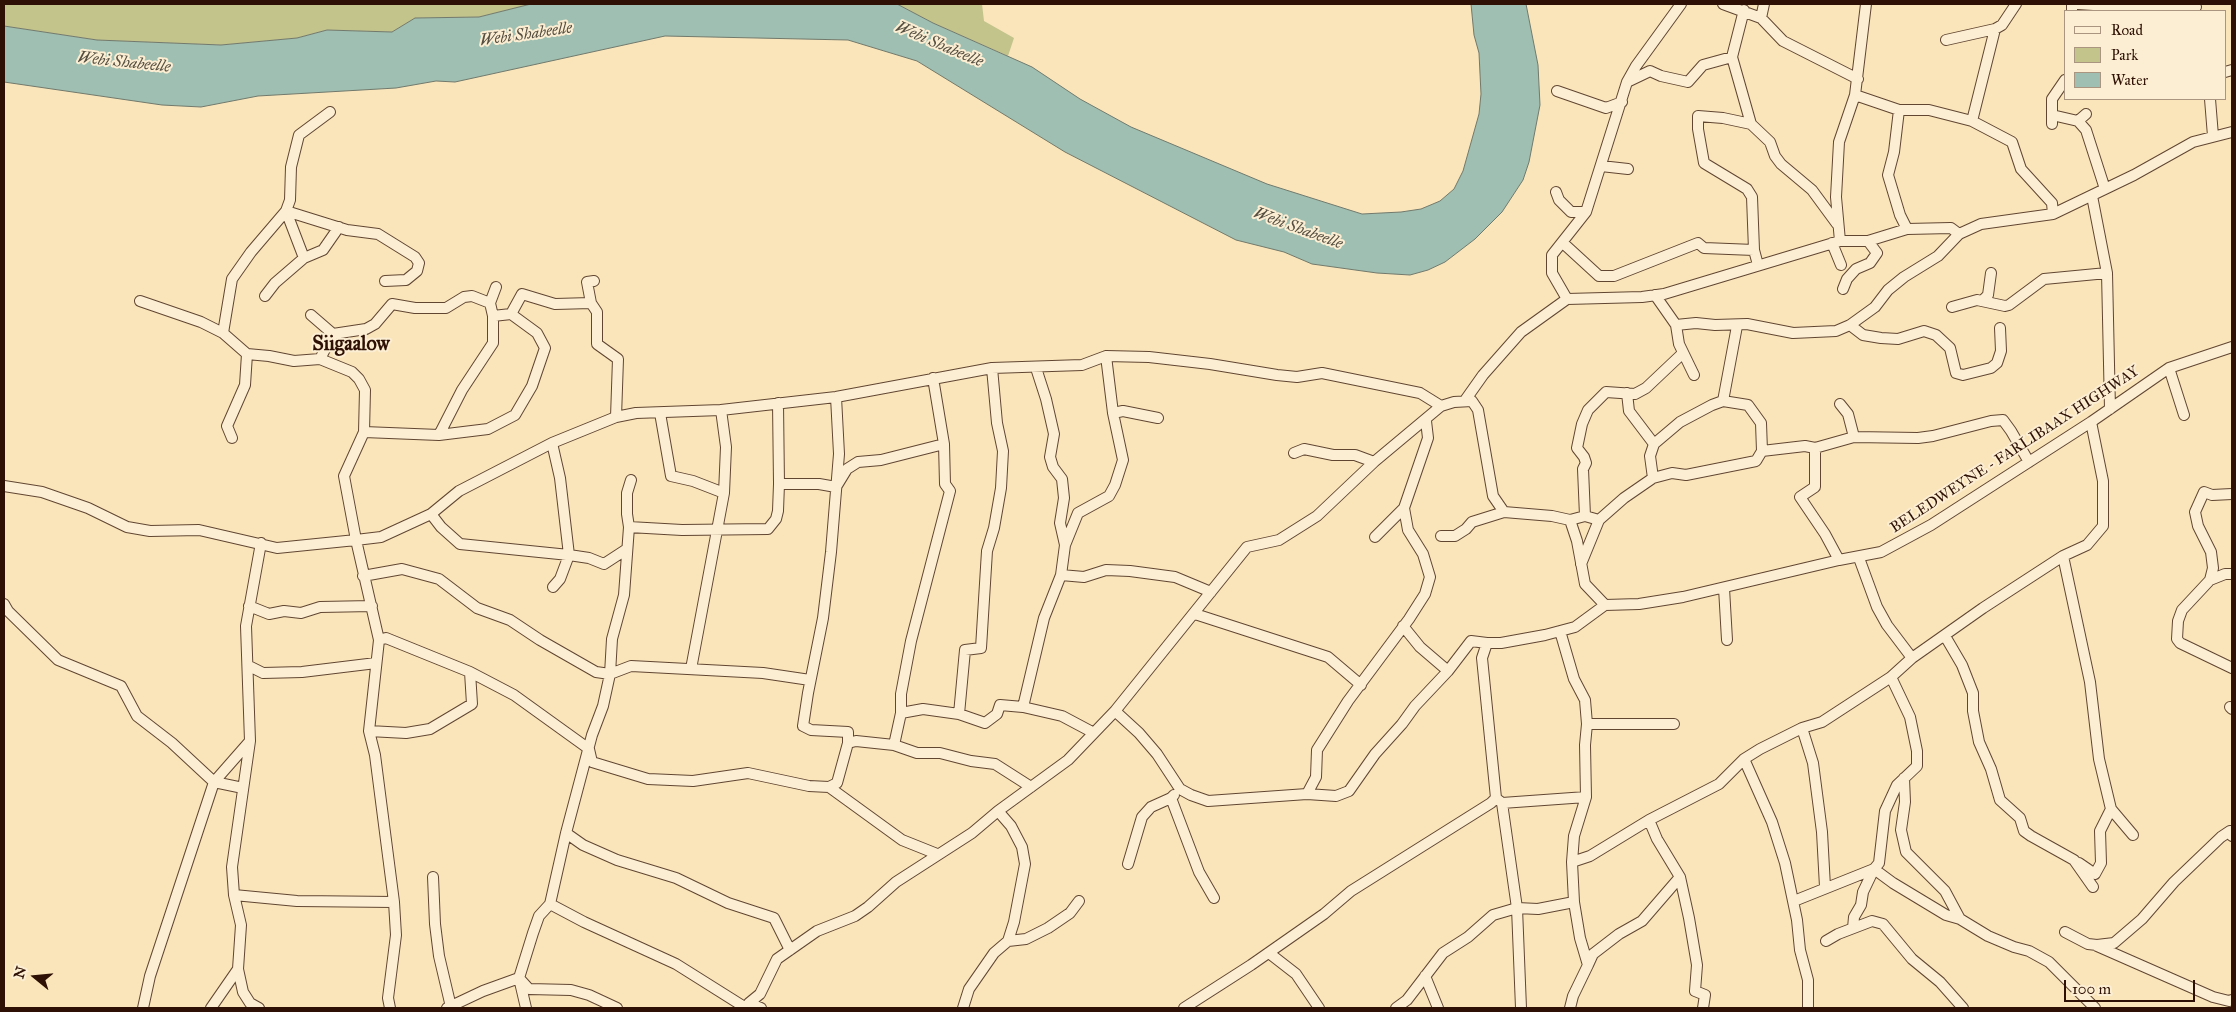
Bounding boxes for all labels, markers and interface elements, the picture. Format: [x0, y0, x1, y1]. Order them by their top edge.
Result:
legend [2064, 10, 2226, 100]
water label: Webi Shabeelle [892, 18, 986, 72]
water label: Webi Shabeelle [479, 19, 573, 51]
text: Road [2111, 21, 2143, 39]
text: Park [2111, 46, 2138, 64]
water label: Webi Shabeelle [77, 49, 171, 77]
text: Water [2111, 71, 2148, 89]
water label: Webi Shabeelle [1251, 204, 1345, 254]
district label: Siigaalow [312, 333, 390, 357]
street label: BELEDWEYNE - FARLIBAAX HIGHWAY [1887, 363, 2143, 537]
north arrow [10, 952, 60, 1002]
text: N [10, 964, 30, 981]
scale bar [2066, 970, 2197, 1002]
text: 100 m [2072, 980, 2111, 998]

